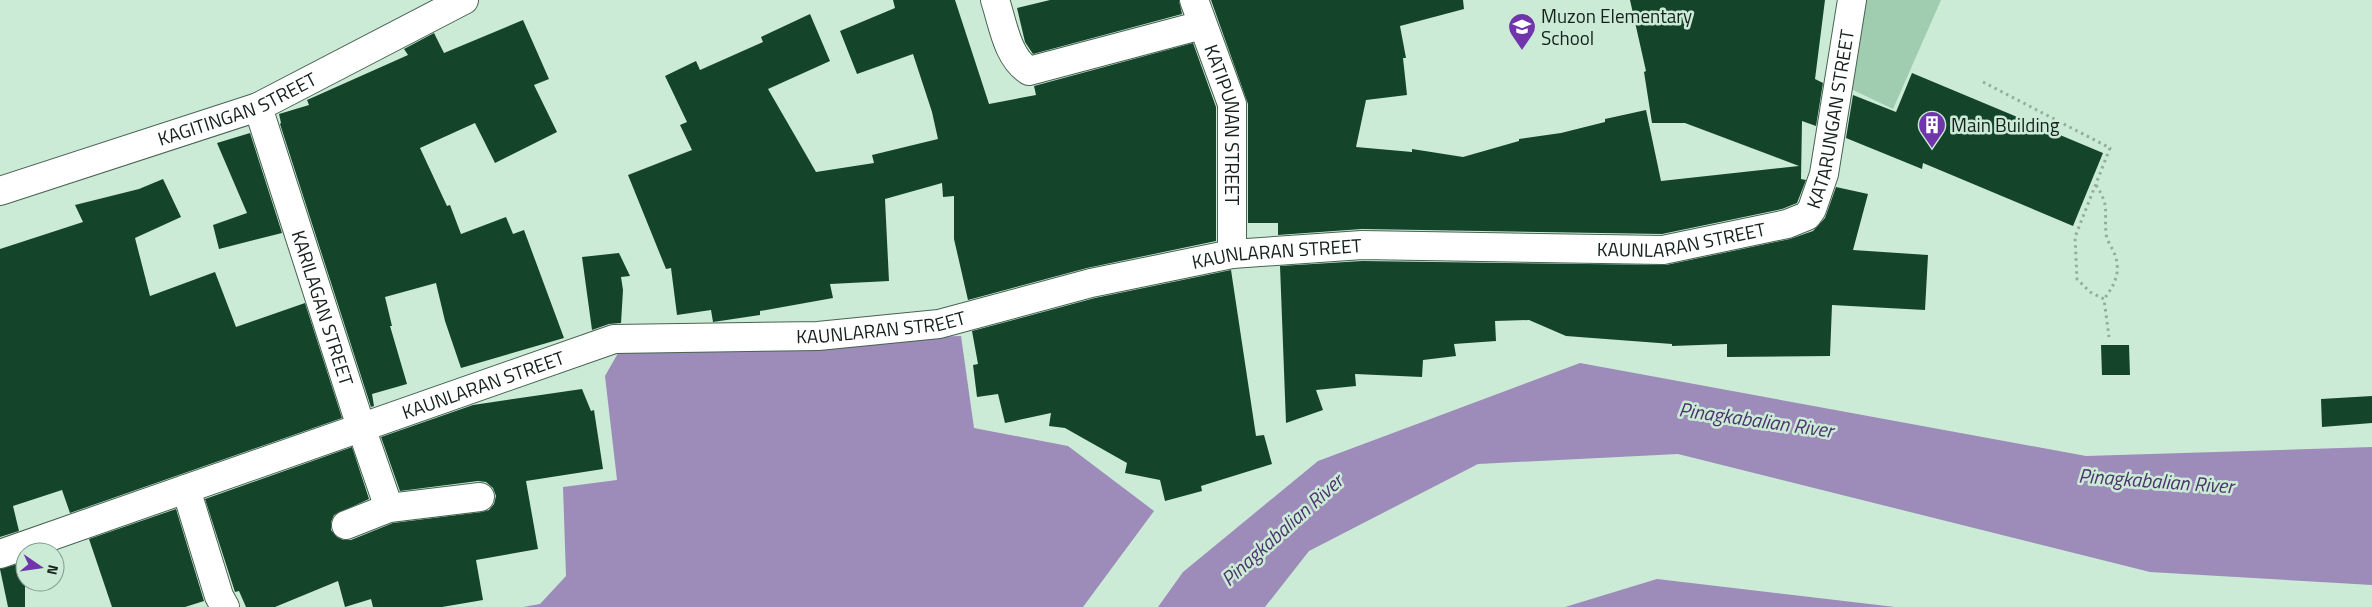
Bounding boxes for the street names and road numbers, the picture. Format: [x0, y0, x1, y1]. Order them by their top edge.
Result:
street label: KATARUNGAN STREET [1798, 27, 1861, 212]
street label: KATIPUNAN STREET [1197, 40, 1247, 205]
street label: KAGITINGAN STREET [154, 64, 321, 153]
street label: KAUNLARAN STREET [1597, 214, 1768, 264]
street label: KARILAGAN STREET [285, 226, 362, 389]
street label: KAUNLARAN STREET [1189, 230, 1362, 276]
street label: KAUNLARAN STREET [796, 302, 969, 350]
street label: KAUNLARAN STREET [398, 342, 568, 426]

